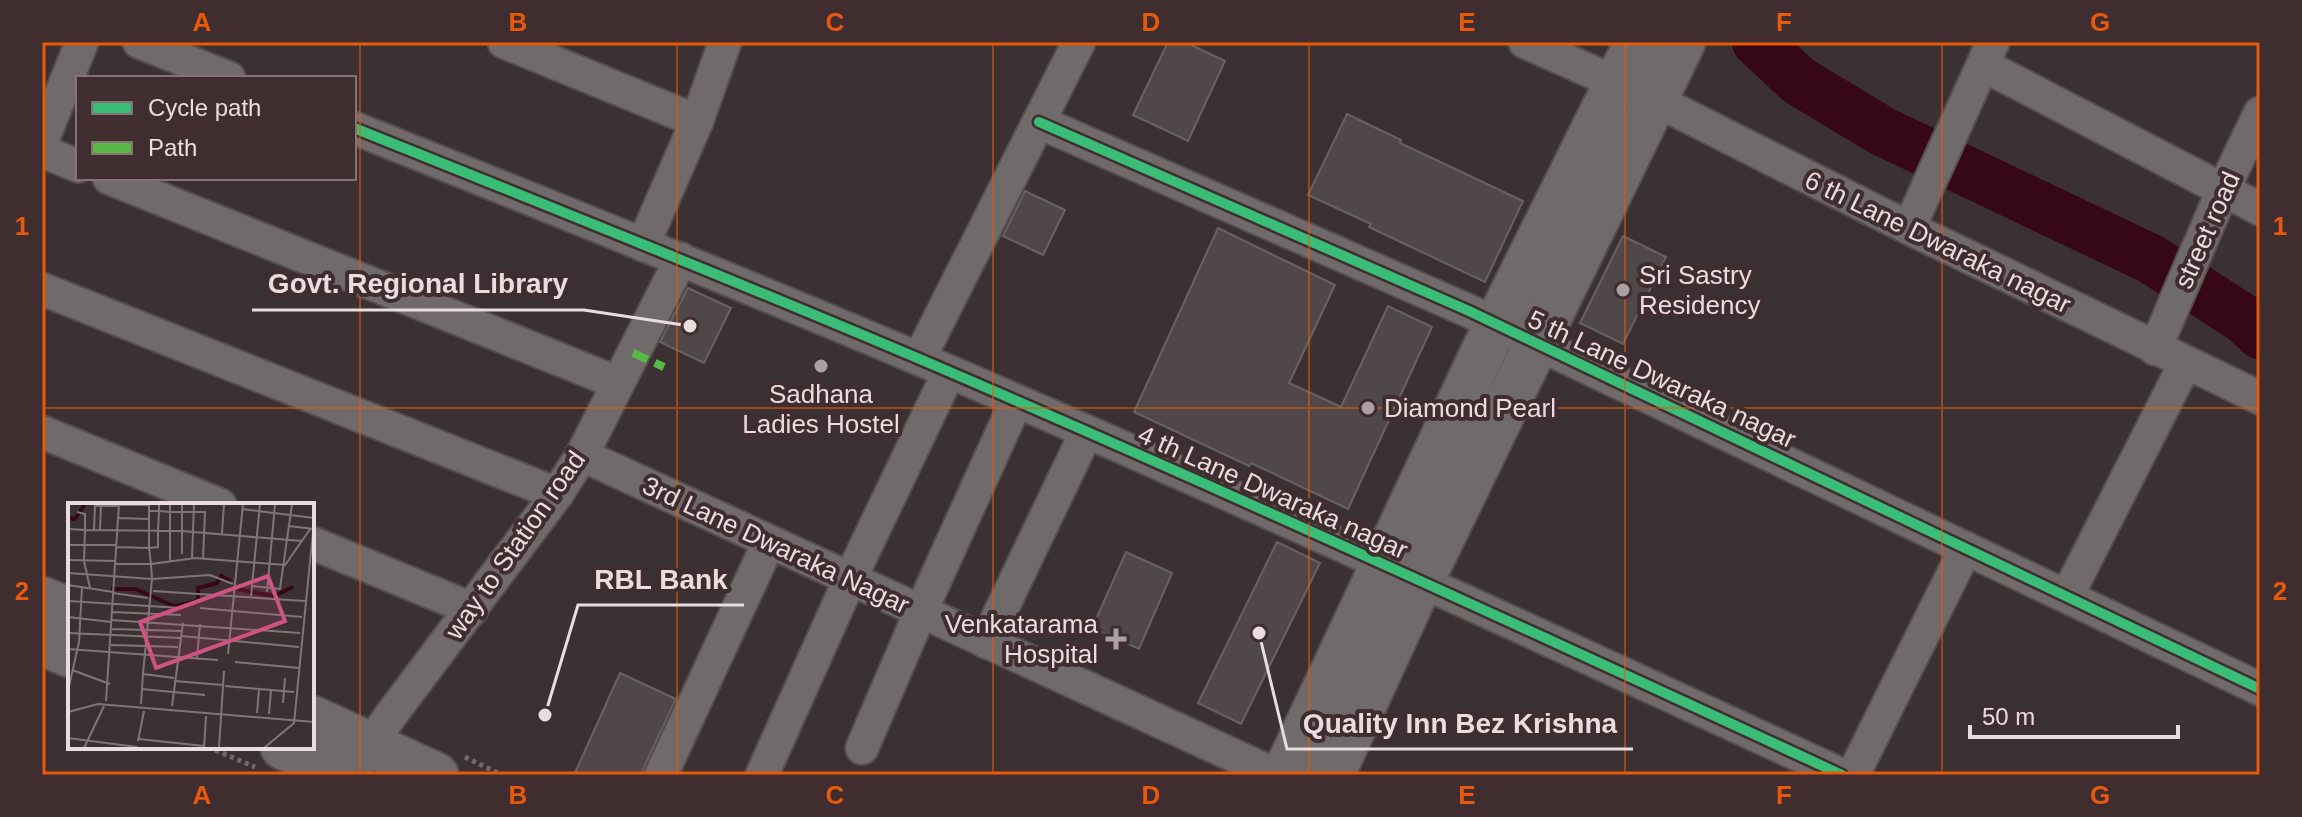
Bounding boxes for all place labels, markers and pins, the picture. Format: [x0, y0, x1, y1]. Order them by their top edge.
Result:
callout: Govt. Regional Library [252, 258, 584, 310]
place label: Sri Sastry Residency [1639, 260, 1760, 320]
marker: Sri Sastry Residency [1614, 281, 1632, 299]
marker: Sadhana Ladies Hostel [812, 357, 830, 375]
place label: Sadhana Ladies Hostel [742, 379, 900, 439]
place label: Diamond Pearl [1384, 393, 1556, 423]
marker: Diamond Pearl [1359, 399, 1377, 417]
callout: RBL Bank [578, 553, 744, 605]
place label: Venkatarama Hospital [945, 609, 1099, 669]
marker: Venkatarama Hospital [1105, 628, 1127, 650]
callout: Quality Inn Bez Krishna [1287, 697, 1633, 749]

